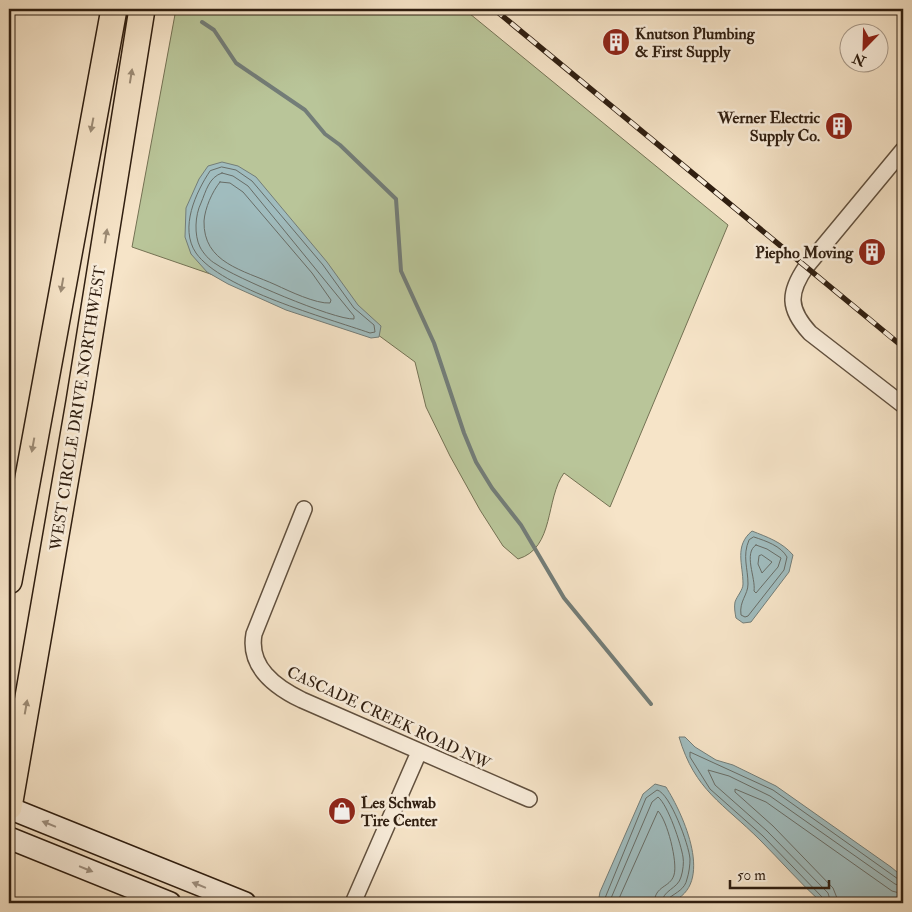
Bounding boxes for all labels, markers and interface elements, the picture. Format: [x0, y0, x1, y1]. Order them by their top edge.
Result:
north arrow [840, 22, 890, 72]
place label: Knutson Plumbing & First Supply [635, 24, 756, 63]
building icon: Knutson Plumbing & First Supply [601, 27, 631, 57]
text: N [850, 49, 869, 70]
one-way arrow [128, 68, 136, 84]
place label: Werner Electric Supply Co. [717, 108, 821, 147]
building icon: Werner Electric Supply Co. [824, 111, 854, 141]
one-way arrow [87, 118, 95, 134]
one-way arrow [102, 228, 110, 244]
building icon: Piepho Moving [857, 237, 887, 267]
place label: Piepho Moving [755, 243, 854, 264]
street label: WEST CIRCLE DRIVE NORTHWEST [45, 264, 110, 553]
one-way arrow [57, 278, 65, 294]
one-way arrow [29, 438, 37, 454]
street label: CASCADE CREEK ROAD NW [284, 662, 494, 774]
one-way arrow [23, 699, 31, 715]
place label: Les Schwab Tire Center [360, 793, 438, 831]
shop icon: Les Schwab Tire Center [327, 796, 357, 826]
one-way arrow [41, 820, 56, 828]
scale bar [730, 857, 828, 889]
one-way arrow [79, 866, 93, 874]
text: 50 m [737, 866, 766, 885]
one-way arrow [191, 881, 206, 889]

